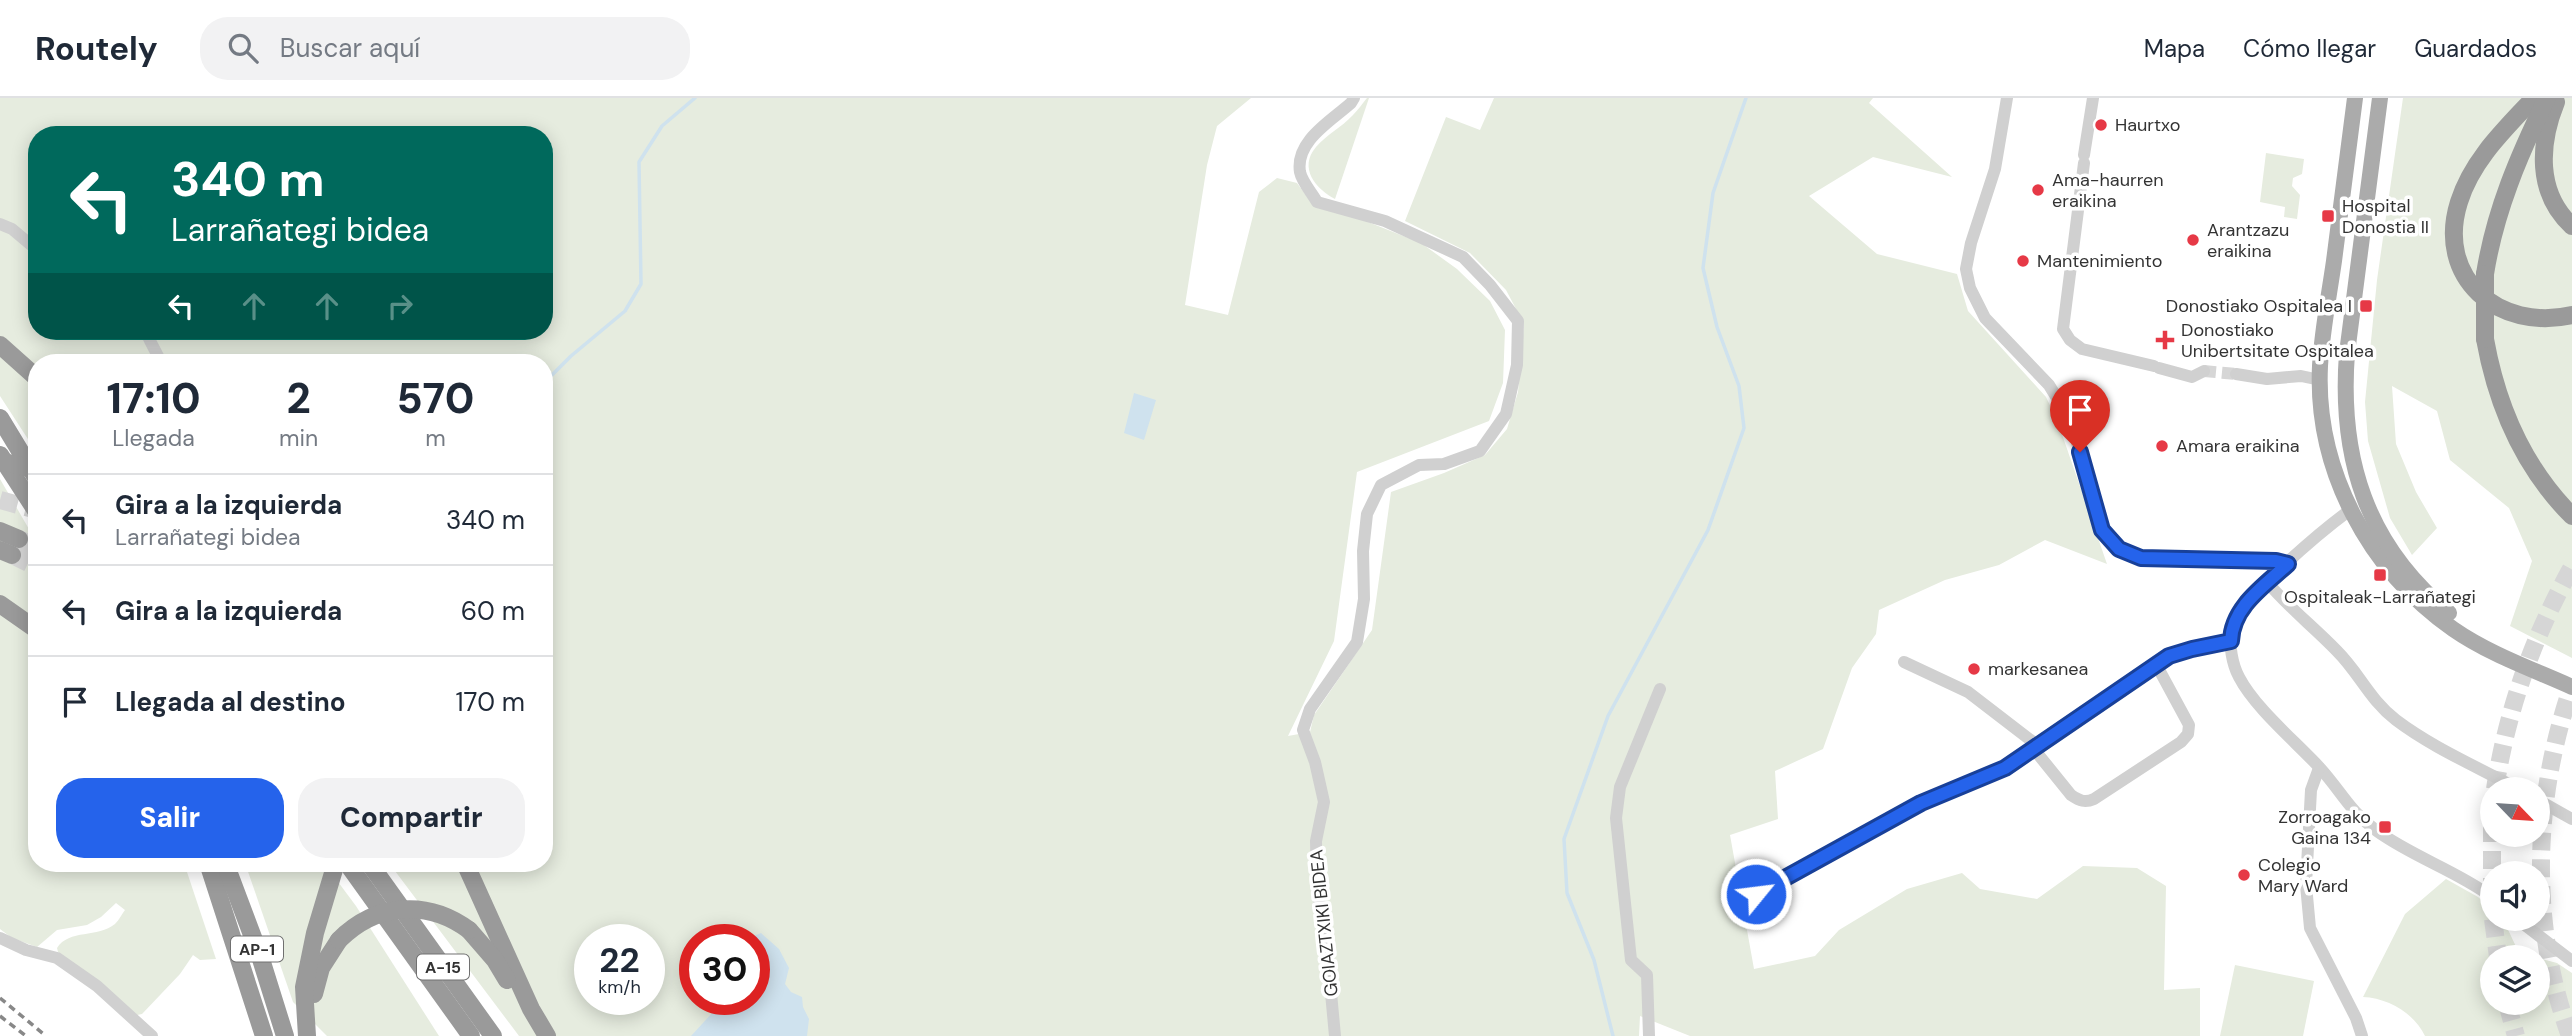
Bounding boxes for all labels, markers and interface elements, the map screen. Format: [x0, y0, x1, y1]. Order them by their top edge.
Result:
search box [200, 17, 690, 80]
text: Routely [35, 27, 158, 70]
icon: search [224, 29, 262, 67]
text: Buscar aquí [280, 31, 420, 65]
text: Mapa [2144, 33, 2205, 64]
text: Cómo llegar [2243, 33, 2376, 64]
text: Guardados [2414, 33, 2537, 64]
place label: Haurtxo [2115, 113, 2180, 137]
marker: Haurtxo [2093, 117, 2109, 133]
text: 340 m [171, 147, 325, 211]
icon: left [56, 154, 147, 245]
place label: Ama-haurren eraikina [2052, 168, 2164, 213]
marker: Ama-haurren eraikina [2030, 182, 2046, 198]
place label: Hospital Donostia II [2342, 194, 2429, 239]
marker: Hospital Donostia II [2320, 208, 2336, 224]
text: Larrañategi bidea [171, 209, 429, 251]
place label: Arantzazu eraikina [2207, 218, 2289, 263]
marker: Arantzazu eraikina [2185, 232, 2201, 248]
place label: Mantenimiento [2037, 249, 2162, 273]
marker: Mantenimiento [2015, 253, 2031, 269]
icon: left [162, 287, 200, 325]
icon: ahead [235, 287, 273, 325]
icon: ahead [308, 287, 346, 325]
icon: right [381, 287, 419, 325]
place label: Donostiako Ospitalea I [2166, 294, 2352, 318]
marker: Donostiako Ospitalea I [2358, 298, 2374, 314]
place label: Donostiako Unibertsitate Ospitalea [2181, 318, 2374, 363]
marker: Donostiako Unibertsitate Ospitalea [2155, 330, 2175, 350]
text: 17:10 [106, 371, 201, 426]
text: 2 [286, 371, 311, 426]
text: 570 [397, 371, 475, 426]
pin [2050, 380, 2110, 452]
icon: arrive [2061, 391, 2099, 429]
text: Llegada [112, 423, 195, 453]
text: min [279, 423, 318, 453]
text: m [425, 423, 446, 453]
place label: Amara eraikina [2176, 434, 2300, 458]
marker: Amara eraikina [2154, 438, 2170, 454]
text: Gira a la izquierda [115, 488, 342, 522]
icon: left [56, 501, 94, 539]
text: 340 m [446, 503, 525, 537]
text: Larrañategi bidea [115, 522, 301, 552]
marker: Ospitaleak-Larrañategi [2372, 567, 2388, 583]
place label: Ospitaleak-Larrañategi [2284, 585, 2476, 609]
icon: left [56, 592, 94, 630]
text: Gira a la izquierda [115, 594, 342, 628]
text: 60 m [461, 594, 525, 628]
place label: markesanea [1988, 657, 2088, 681]
marker: markesanea [1966, 661, 1982, 677]
icon: arrive [56, 683, 94, 721]
text: Llegada al destino [115, 685, 346, 719]
text: 170 m [456, 685, 525, 719]
north arrow [2480, 777, 2550, 847]
map controls [2480, 777, 2550, 1015]
button: Salir [56, 778, 284, 858]
button: Compartir [298, 778, 525, 858]
place label: Zorroagako Gaina 134 [2278, 805, 2371, 850]
marker: Zorroagako Gaina 134 [2377, 819, 2393, 835]
street label: GOIAZTXIKI BIDEA [1304, 848, 1344, 998]
place label: Colegio Mary Ward [2258, 853, 2348, 898]
position arrow [1719, 857, 1793, 931]
button: sound [2480, 861, 2550, 931]
marker: Colegio Mary Ward [2236, 867, 2252, 883]
speed limit sign: 30 [679, 924, 770, 1015]
road number: AP-1 [231, 936, 283, 962]
text: 22 [599, 937, 640, 983]
button: layers [2480, 945, 2550, 1015]
road number: A-15 [417, 954, 469, 980]
text: km/h [598, 975, 641, 999]

